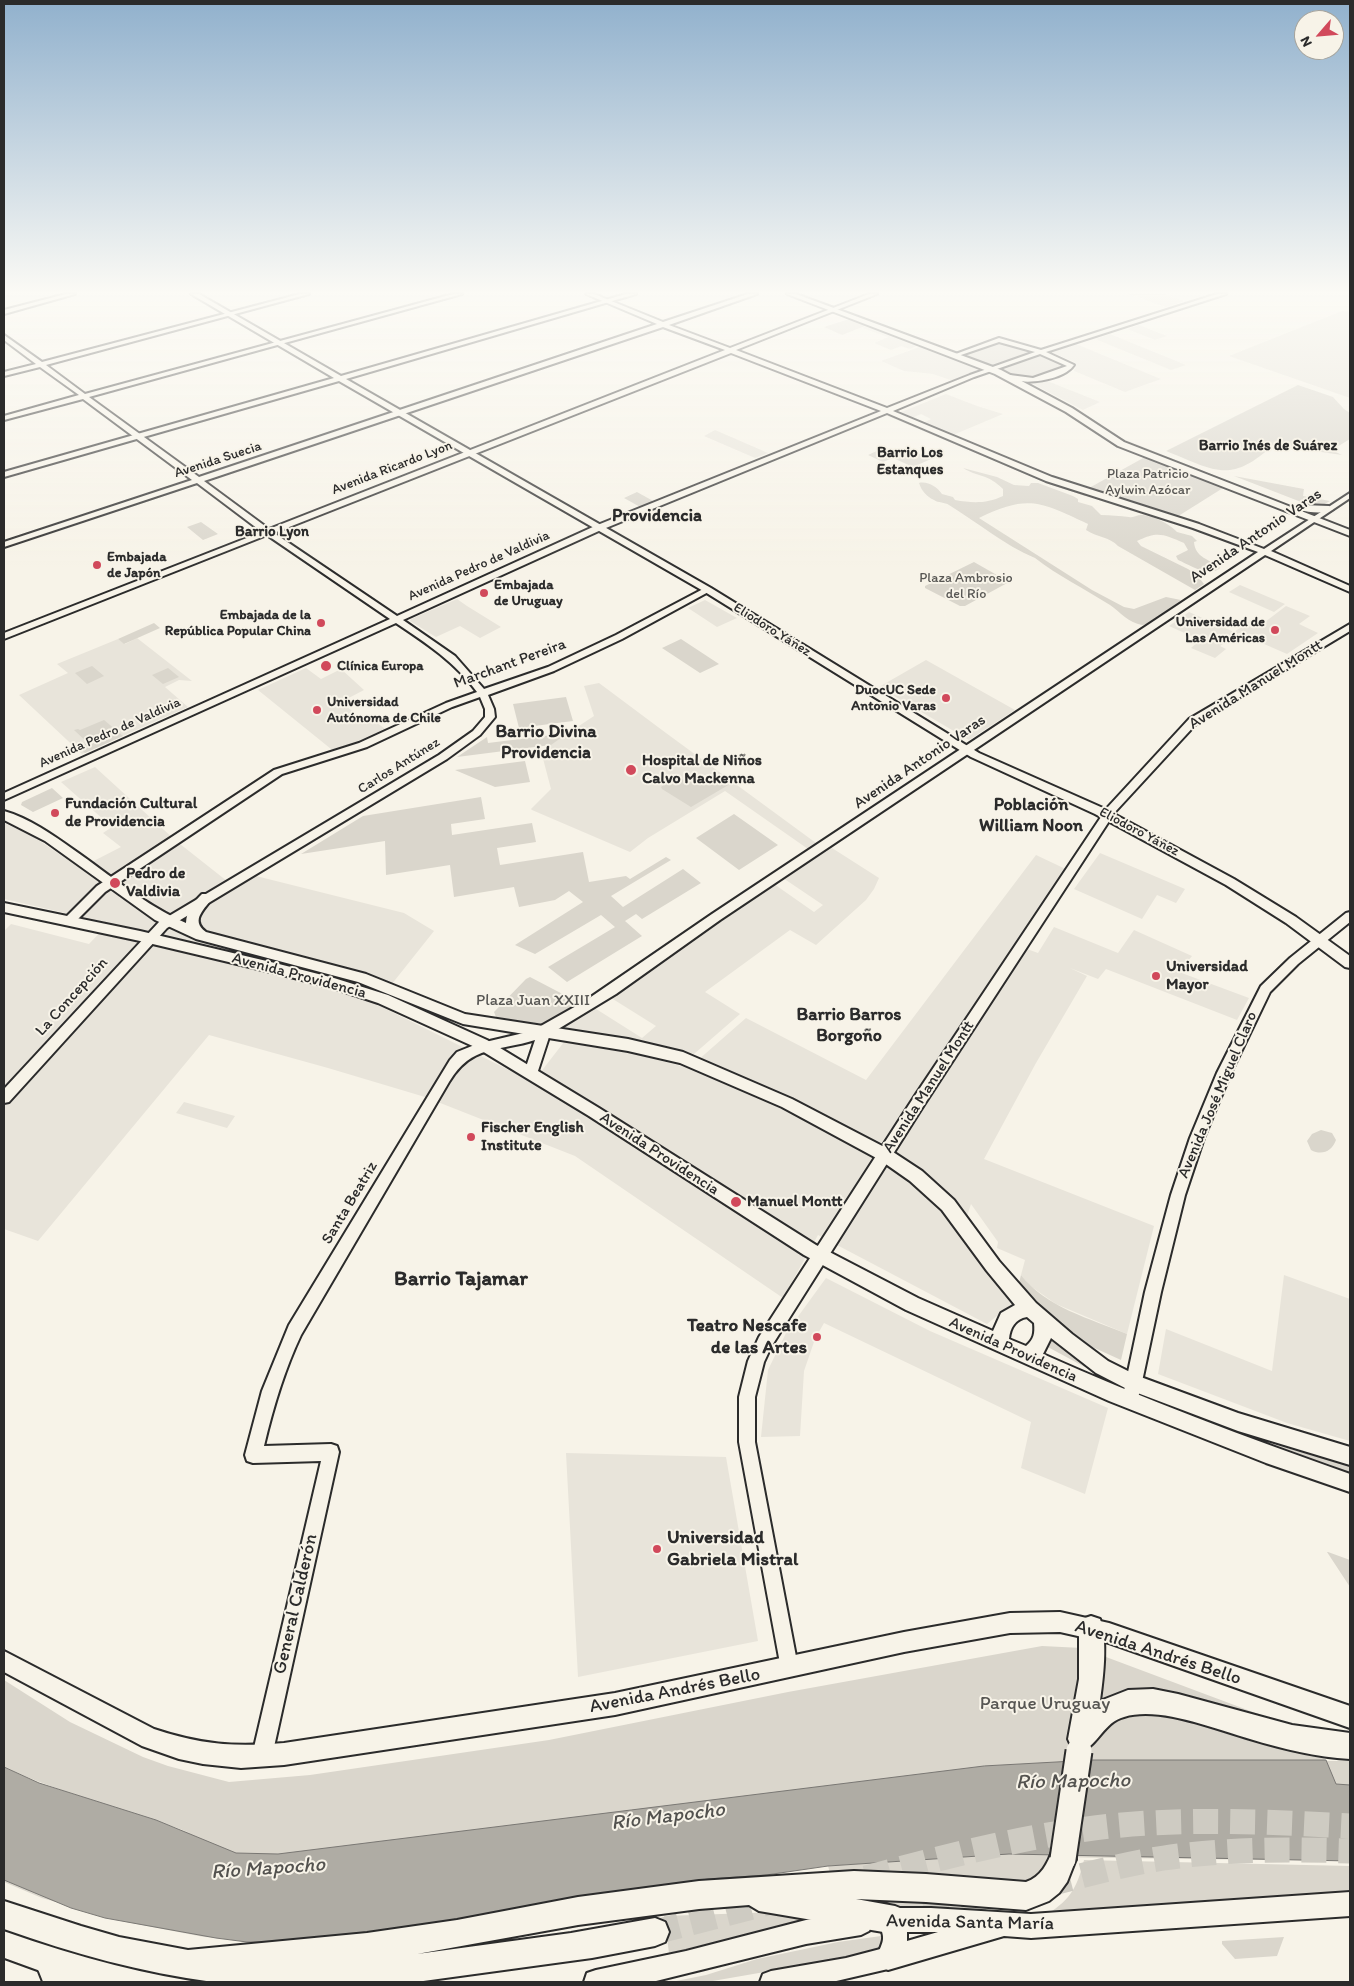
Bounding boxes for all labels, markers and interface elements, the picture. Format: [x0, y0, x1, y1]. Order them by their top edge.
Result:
north arrow [1294, 10, 1344, 60]
text: N [1296, 34, 1316, 50]
street label: Avenida Ricardo Lyon [329, 437, 455, 499]
district label: Barrio Inés de Suárez [1199, 437, 1337, 455]
street label: Avenida Suecia [172, 438, 264, 482]
district label: Barrio Los Estanques [877, 444, 943, 479]
park label: Plaza Patricio Aylwin Azócar [1105, 466, 1191, 498]
street label: Avenida Antonio Varas [1186, 485, 1326, 587]
district label: Providencia [612, 505, 702, 527]
district label: Barrio Lyon [235, 523, 309, 541]
street label: Avenida Pedro de Valdivia [406, 527, 552, 605]
place label: Embajada de Japón [107, 549, 166, 582]
marker: Embajada de Japón [91, 559, 103, 571]
park label: Plaza Ambrosio del Río [919, 570, 1013, 602]
place label: Embajada de Uruguay [494, 577, 563, 610]
marker: Embajada de Uruguay [478, 587, 490, 599]
street label: Eliodoro Yáñez [730, 600, 814, 660]
place label: Embajada de la República Popular China [165, 607, 311, 640]
place label: Universidad de Las Américas [1176, 614, 1265, 646]
marker: Embajada de la República Popular China [315, 617, 327, 629]
marker: Universidad de Las Américas [1269, 624, 1281, 636]
street label: Marchant Pereira [451, 635, 569, 693]
street label: Avenida Manuel Montt [1186, 636, 1326, 734]
place label: Clínica Europa [337, 658, 423, 674]
marker: Clínica Europa [319, 659, 333, 673]
place label: DuocUC Sede Antonio Varas [851, 682, 936, 714]
marker: DuocUC Sede Antonio Varas [940, 692, 952, 704]
street label: Avenida Pedro de Valdivia [37, 694, 183, 772]
place label: Universidad Autónoma de Chile [327, 694, 441, 726]
marker: Universidad Autónoma de Chile [311, 704, 323, 716]
street label: Avenida Antonio Varas [850, 711, 990, 813]
district label: Barrio Divina Providencia [495, 721, 597, 764]
street label: Carlos Antúnez [355, 734, 443, 798]
place label: Hospital de Niños Calvo Mackenna [642, 751, 762, 789]
marker: Hospital de Niños Calvo Mackenna [624, 763, 638, 777]
place label: Fundación Cultural de Providencia [65, 794, 197, 832]
district label: Población William Noon [979, 794, 1083, 836]
street label: Eliodoro Yáñez [1096, 804, 1182, 860]
marker: Fundación Cultural de Providencia [49, 807, 61, 819]
place label: Pedro de Valdivia [126, 864, 185, 902]
marker: Pedro de Valdivia [108, 876, 122, 890]
street label: Avenida Providencia [230, 949, 368, 1003]
street label: La Concepción [32, 954, 112, 1040]
place label: Universidad Mayor [1166, 957, 1248, 995]
marker: Universidad Mayor [1150, 970, 1162, 982]
park label: Plaza Juan XXIII [476, 991, 590, 1011]
district label: Barrio Barros Borgoño [797, 1004, 901, 1046]
street label: Avenida José Miguel Claro [1174, 1009, 1262, 1181]
street label: Avenida Manuel Montt [879, 1017, 979, 1157]
street label: Avenida Providencia [596, 1108, 722, 1200]
place label: Fischer English Institute [481, 1118, 584, 1156]
marker: Fischer English Institute [465, 1131, 477, 1143]
street label: Santa Beatriz [318, 1158, 382, 1248]
place label: Manuel Montt [747, 1192, 843, 1212]
marker: Manuel Montt [729, 1195, 743, 1209]
district label: Barrio Tajamar [394, 1267, 528, 1293]
street label: Avenida Providencia [946, 1313, 1080, 1387]
place label: Teatro Nescafe de las Artes [687, 1315, 807, 1359]
marker: Teatro Nescafe de las Artes [811, 1331, 823, 1343]
place label: Universidad Gabriela Mistral [667, 1527, 798, 1571]
street label: General Calderón [269, 1532, 323, 1676]
marker: Universidad Gabriela Mistral [651, 1543, 663, 1555]
street label: Avenida Andrés Bello [1072, 1615, 1244, 1691]
street label: Avenida Andrés Bello [588, 1663, 762, 1719]
park label: Parque Uruguay [980, 1693, 1110, 1715]
water label: Río Mapocho [1016, 1768, 1130, 1796]
water label: Río Mapocho [610, 1798, 726, 1836]
water label: Río Mapocho [210, 1852, 326, 1886]
street label: Avenida Santa María [886, 1910, 1054, 1936]

